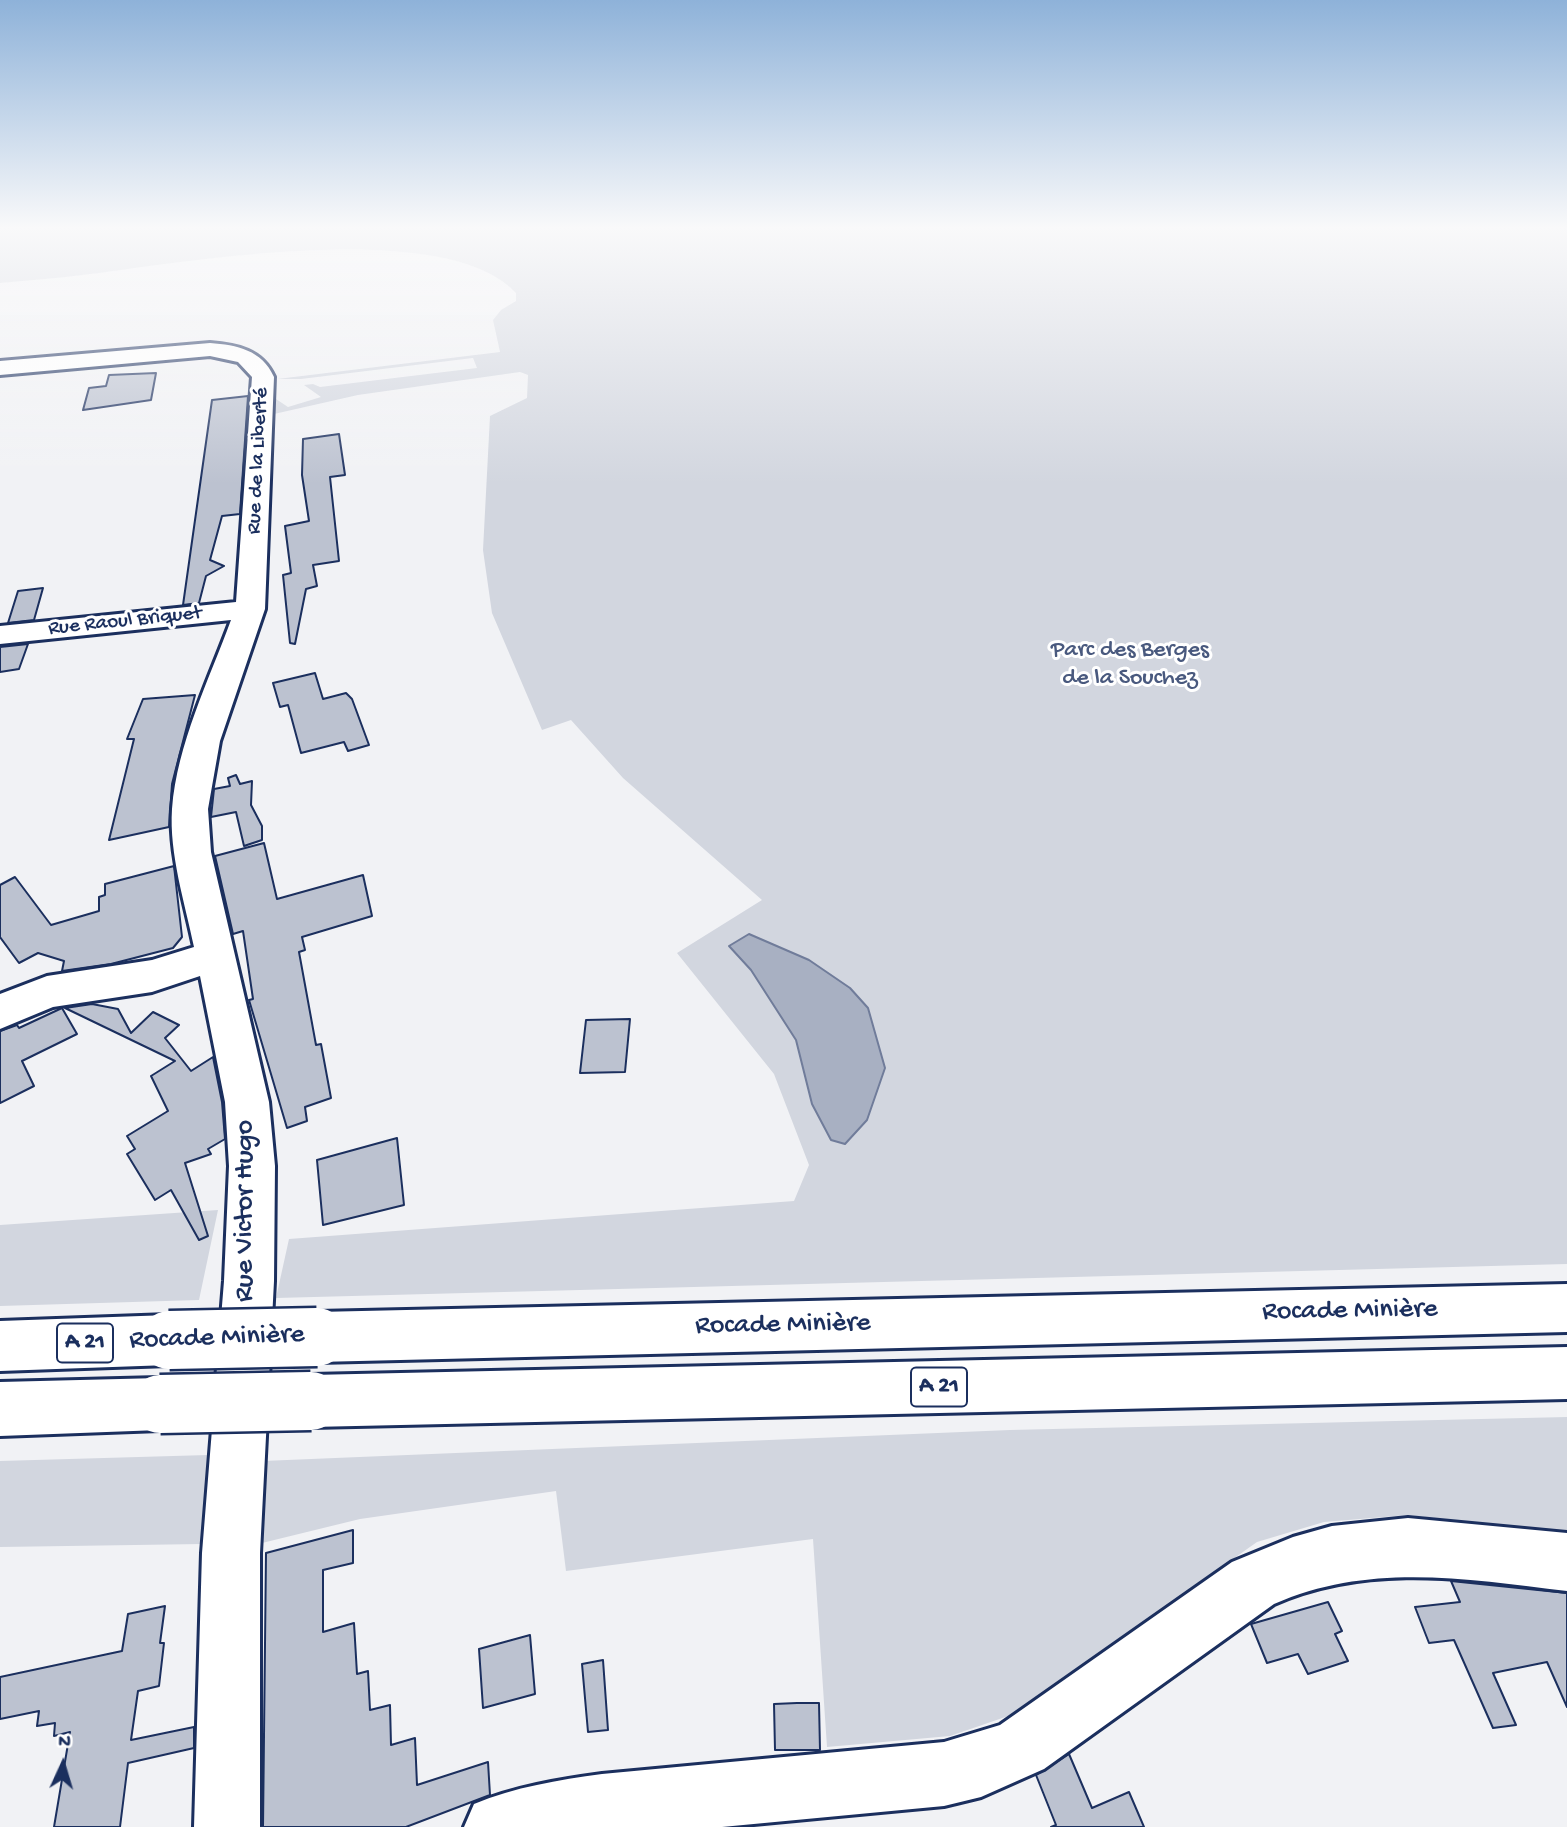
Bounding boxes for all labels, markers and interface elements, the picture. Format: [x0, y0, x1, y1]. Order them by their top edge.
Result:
street label: Rue de la Liberté [243, 387, 275, 535]
street label: Rue Raoul Briquet [47, 601, 203, 643]
park label: Parc des Berges de la Souchez [1051, 637, 1209, 693]
street label: Rue Victor Hugo [230, 1120, 264, 1302]
street label: Rocade Minière [1262, 1294, 1438, 1330]
street label: Rocade Minière [695, 1308, 871, 1344]
street label: Rocade Minière [129, 1319, 305, 1359]
road number: A 21 [57, 1324, 113, 1362]
road number: A 21 [911, 1368, 967, 1406]
north arrow [28, 1729, 98, 1799]
text: N [58, 1731, 71, 1754]

